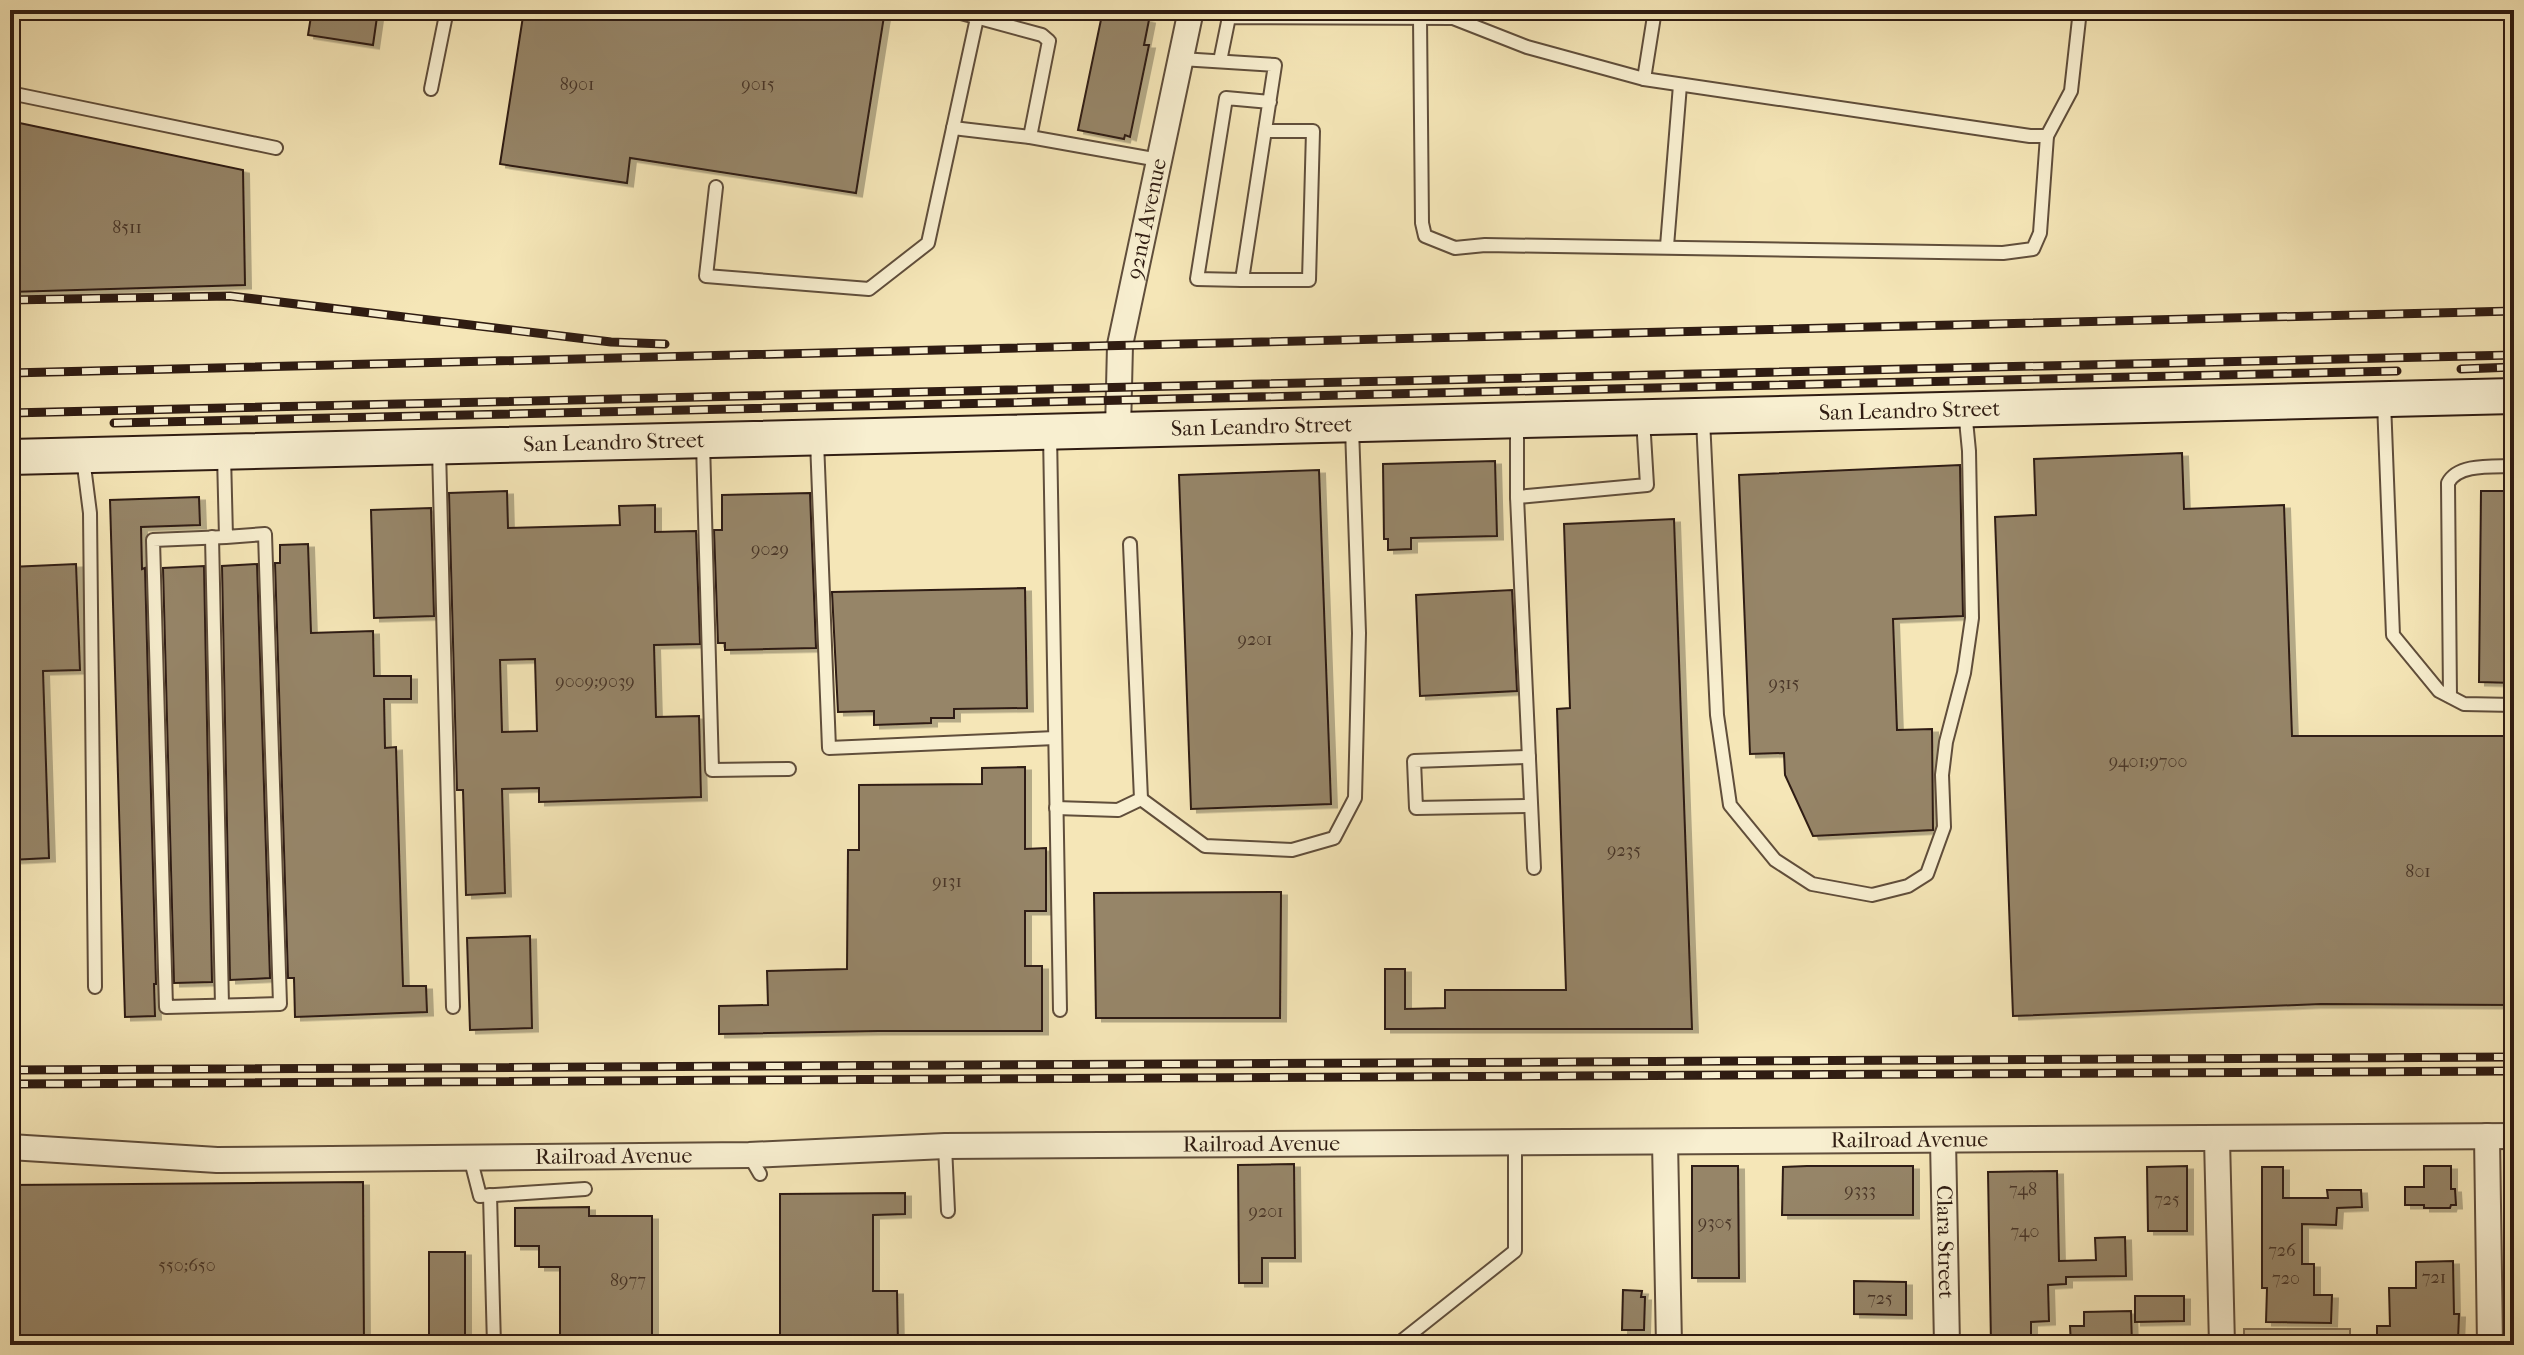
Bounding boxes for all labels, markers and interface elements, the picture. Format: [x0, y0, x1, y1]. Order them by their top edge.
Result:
house number: 8901 [560, 74, 594, 95]
house number: 9015 [741, 74, 775, 95]
street label: 92nd Avenue [1121, 156, 1172, 282]
house number: 8511 [112, 217, 142, 238]
street label: San Leandro Street [1818, 396, 2001, 426]
street label: San Leandro Street [1171, 411, 1353, 442]
street label: San Leandro Street [523, 427, 705, 457]
house number: 9029 [751, 539, 789, 560]
house number: 9201 [1238, 629, 1272, 650]
house number: 9009;9039 [555, 671, 635, 692]
house number: 9315 [1769, 673, 1800, 694]
house number: 9401;9700 [2109, 751, 2187, 772]
house number: 9235 [1607, 840, 1641, 861]
house number: 801 [2405, 861, 2431, 882]
house number: 9131 [932, 871, 962, 892]
street label: Railroad Avenue [1831, 1126, 1988, 1153]
street label: Railroad Avenue [1183, 1130, 1340, 1157]
street label: Railroad Avenue [535, 1143, 693, 1170]
house number: 748 [2009, 1179, 2037, 1200]
house number: 9333 [1844, 1180, 1876, 1201]
street label: Clara Street [1931, 1185, 1959, 1299]
house number: 725 [2154, 1189, 2180, 1210]
house number: 9201 [1249, 1201, 1283, 1222]
house number: 9305 [1698, 1212, 1732, 1233]
house number: 740 [2011, 1221, 2039, 1242]
house number: 726 [2268, 1240, 2296, 1261]
house number: 550;650 [158, 1255, 216, 1276]
house number: 721 [2422, 1267, 2446, 1288]
house number: 720 [2272, 1268, 2300, 1289]
house number: 8977 [610, 1270, 646, 1291]
house number: 725 [1867, 1288, 1893, 1309]

